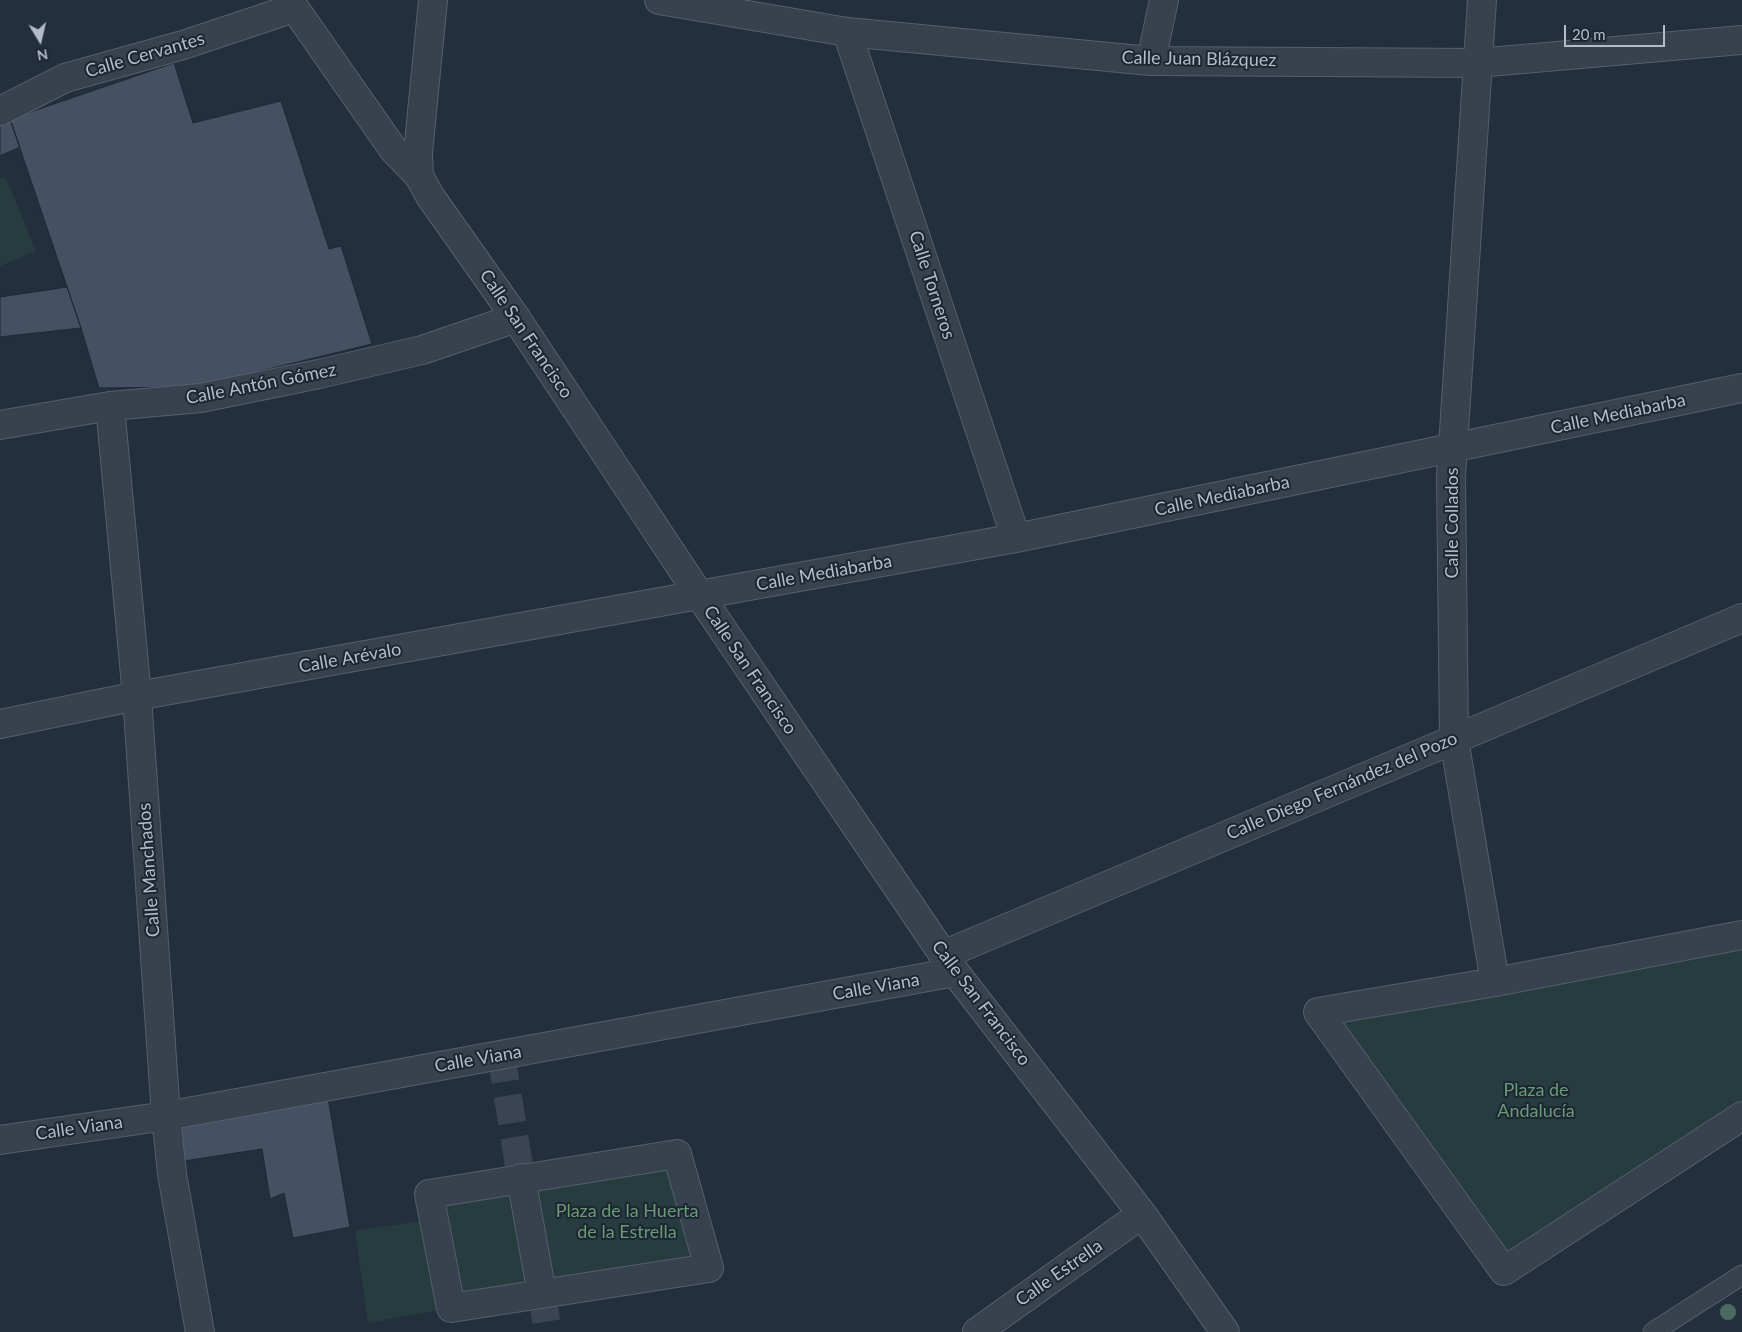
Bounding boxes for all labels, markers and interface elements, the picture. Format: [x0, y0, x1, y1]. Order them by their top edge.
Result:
north arrow [15, 15, 65, 65]
scale bar [1567, 15, 1668, 47]
text: 20 m [1572, 25, 1606, 43]
street label: Calle Cervantes [83, 28, 207, 82]
text: N [36, 46, 49, 65]
street label: Calle Juan Blázquez [1121, 47, 1277, 71]
street label: Calle Torneros [904, 228, 960, 342]
street label: Calle San Francisco [475, 265, 577, 403]
street label: Calle Antón Gómez [184, 359, 338, 409]
street label: Calle Mediabarba [1549, 389, 1687, 439]
street label: Calle Collados [1441, 467, 1463, 579]
street label: Calle Mediabarba [1153, 471, 1291, 521]
street label: Calle Mediabarba [754, 550, 894, 596]
street label: Calle San Francisco [699, 601, 801, 739]
street label: Calle Arévalo [297, 638, 403, 678]
street label: Calle Diego Fernández del Pozo [1223, 727, 1461, 845]
street label: Calle Manchados [134, 802, 164, 938]
street label: Calle San Francisco [927, 936, 1035, 1070]
street label: Calle Viana [831, 969, 921, 1005]
street label: Calle Viana [433, 1041, 523, 1077]
park label: Plaza de Andalucía [1497, 1079, 1575, 1122]
street label: Calle Viana [34, 1111, 124, 1145]
park label: Plaza de la Huerta de la Estrella [556, 1200, 698, 1242]
street label: Calle Estrella [1011, 1235, 1107, 1311]

